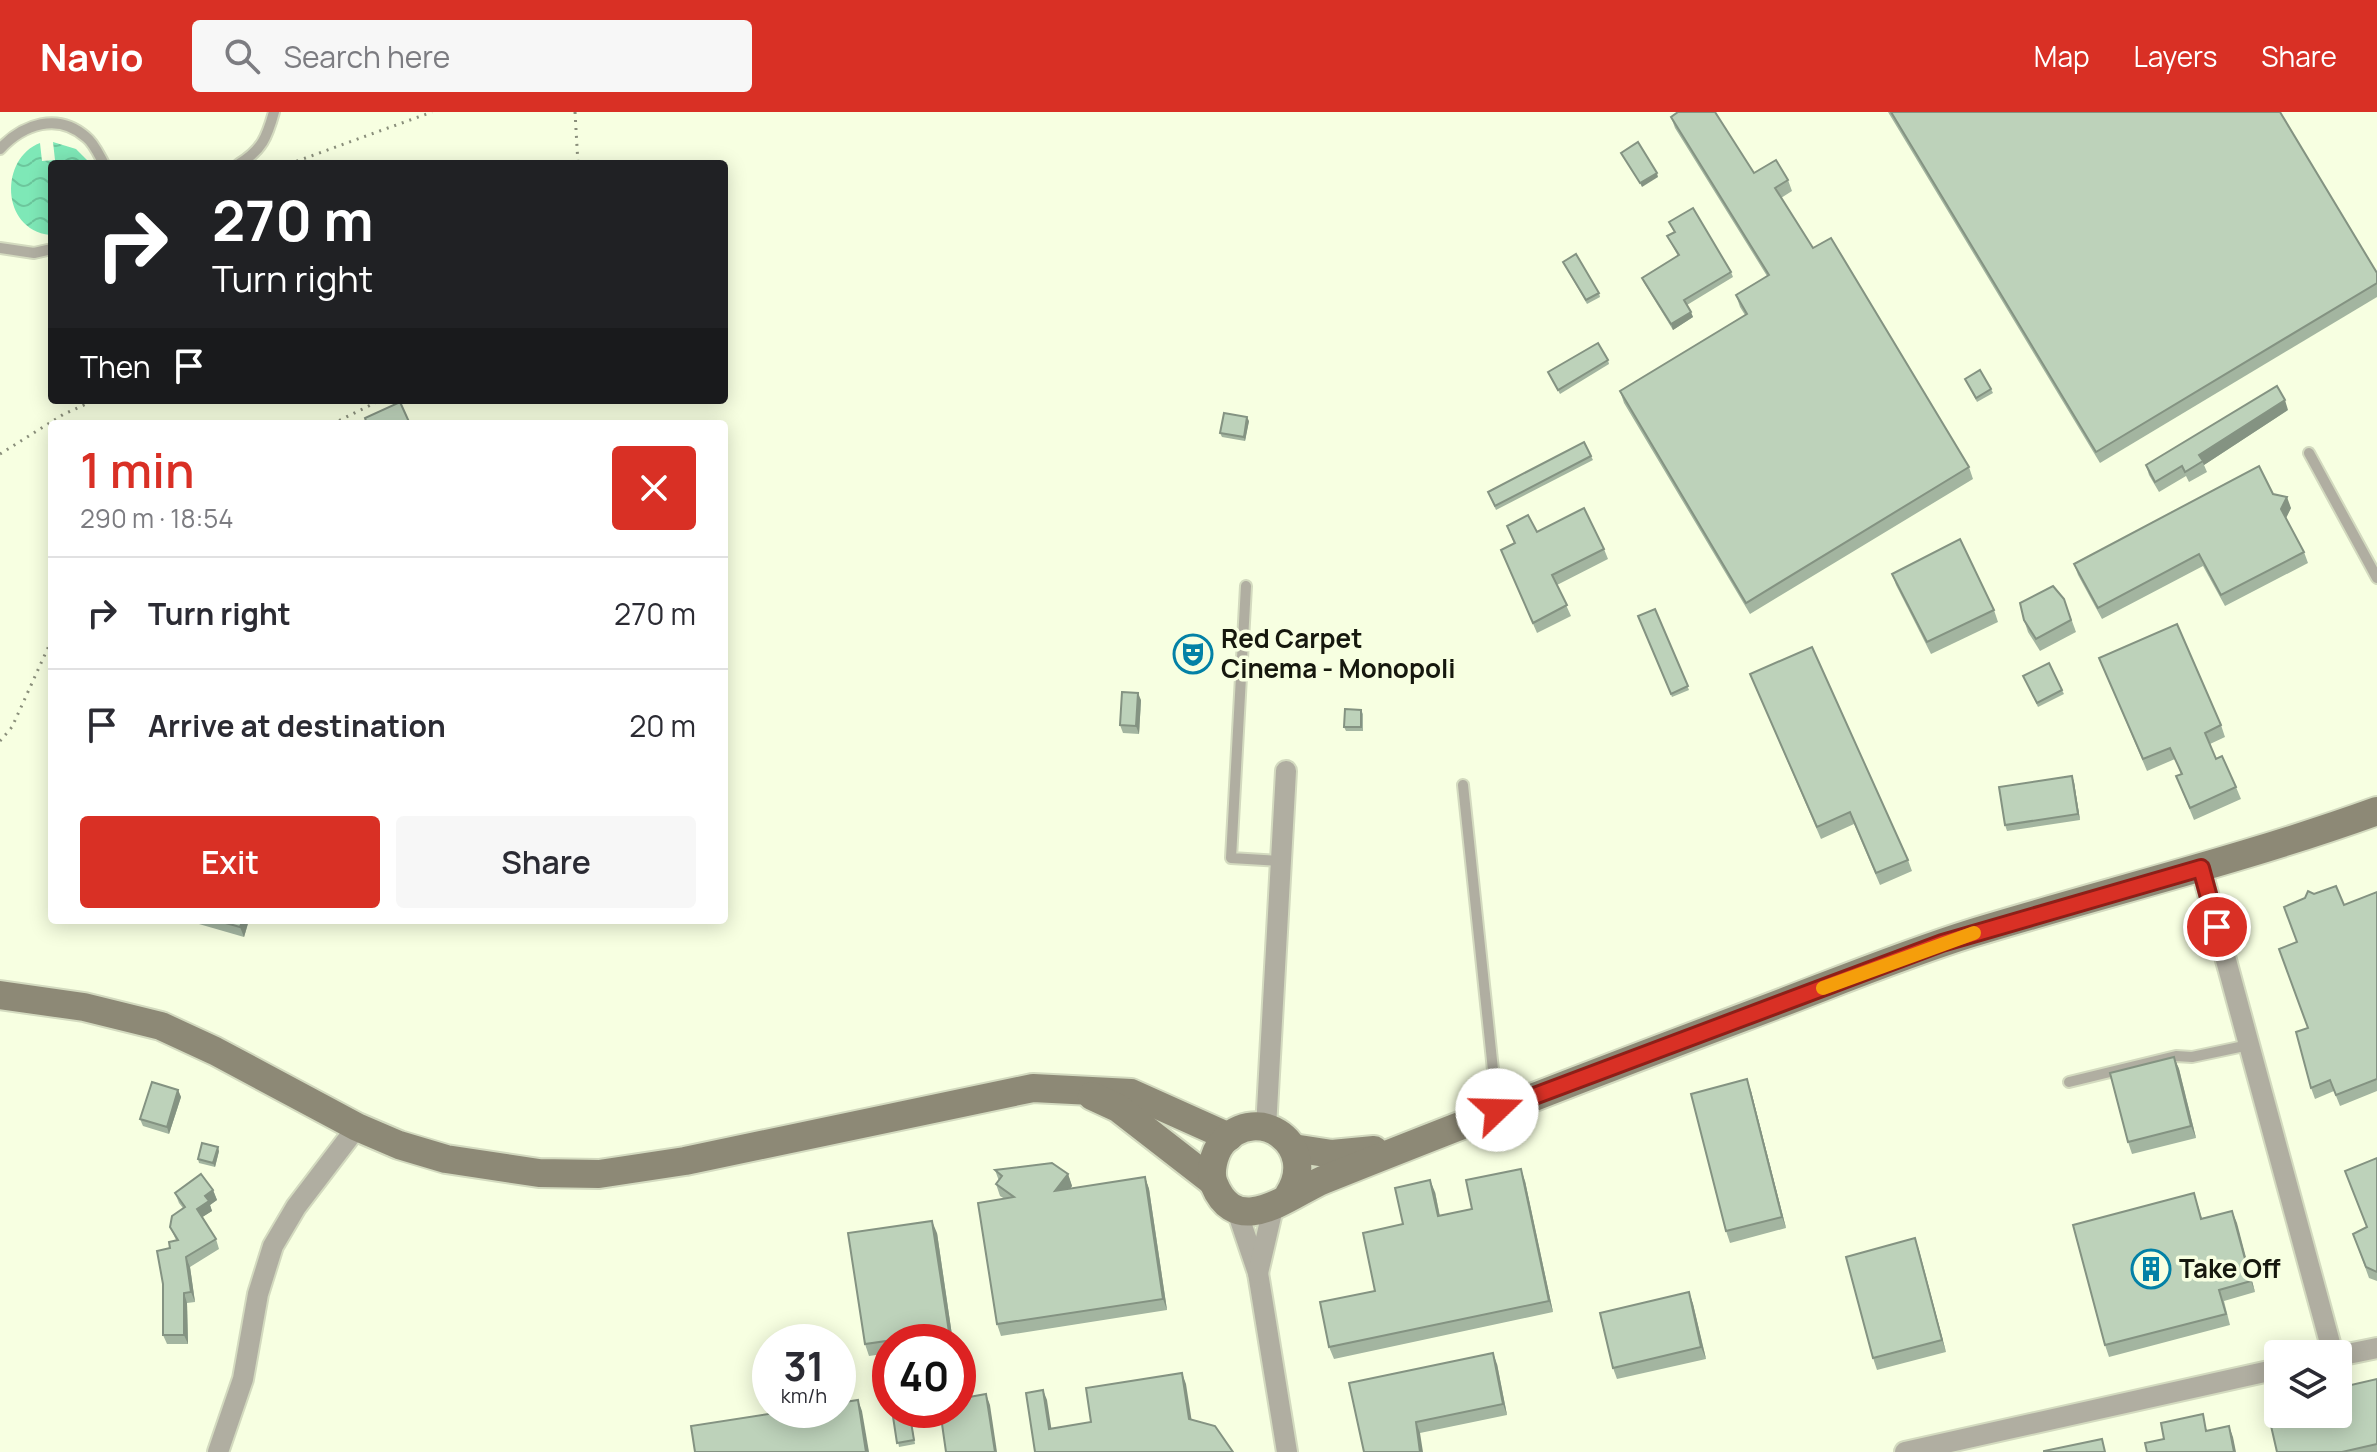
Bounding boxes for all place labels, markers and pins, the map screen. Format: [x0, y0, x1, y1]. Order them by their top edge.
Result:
place label: Red Carpet Cinema - Monopoli [1221, 620, 1456, 686]
theatre icon: Red Carpet Cinema - Monopoli [1172, 633, 1214, 675]
pin [2183, 893, 2251, 961]
building icon: Take Off [2130, 1248, 2172, 1290]
place label: Take Off [2179, 1250, 2281, 1286]

